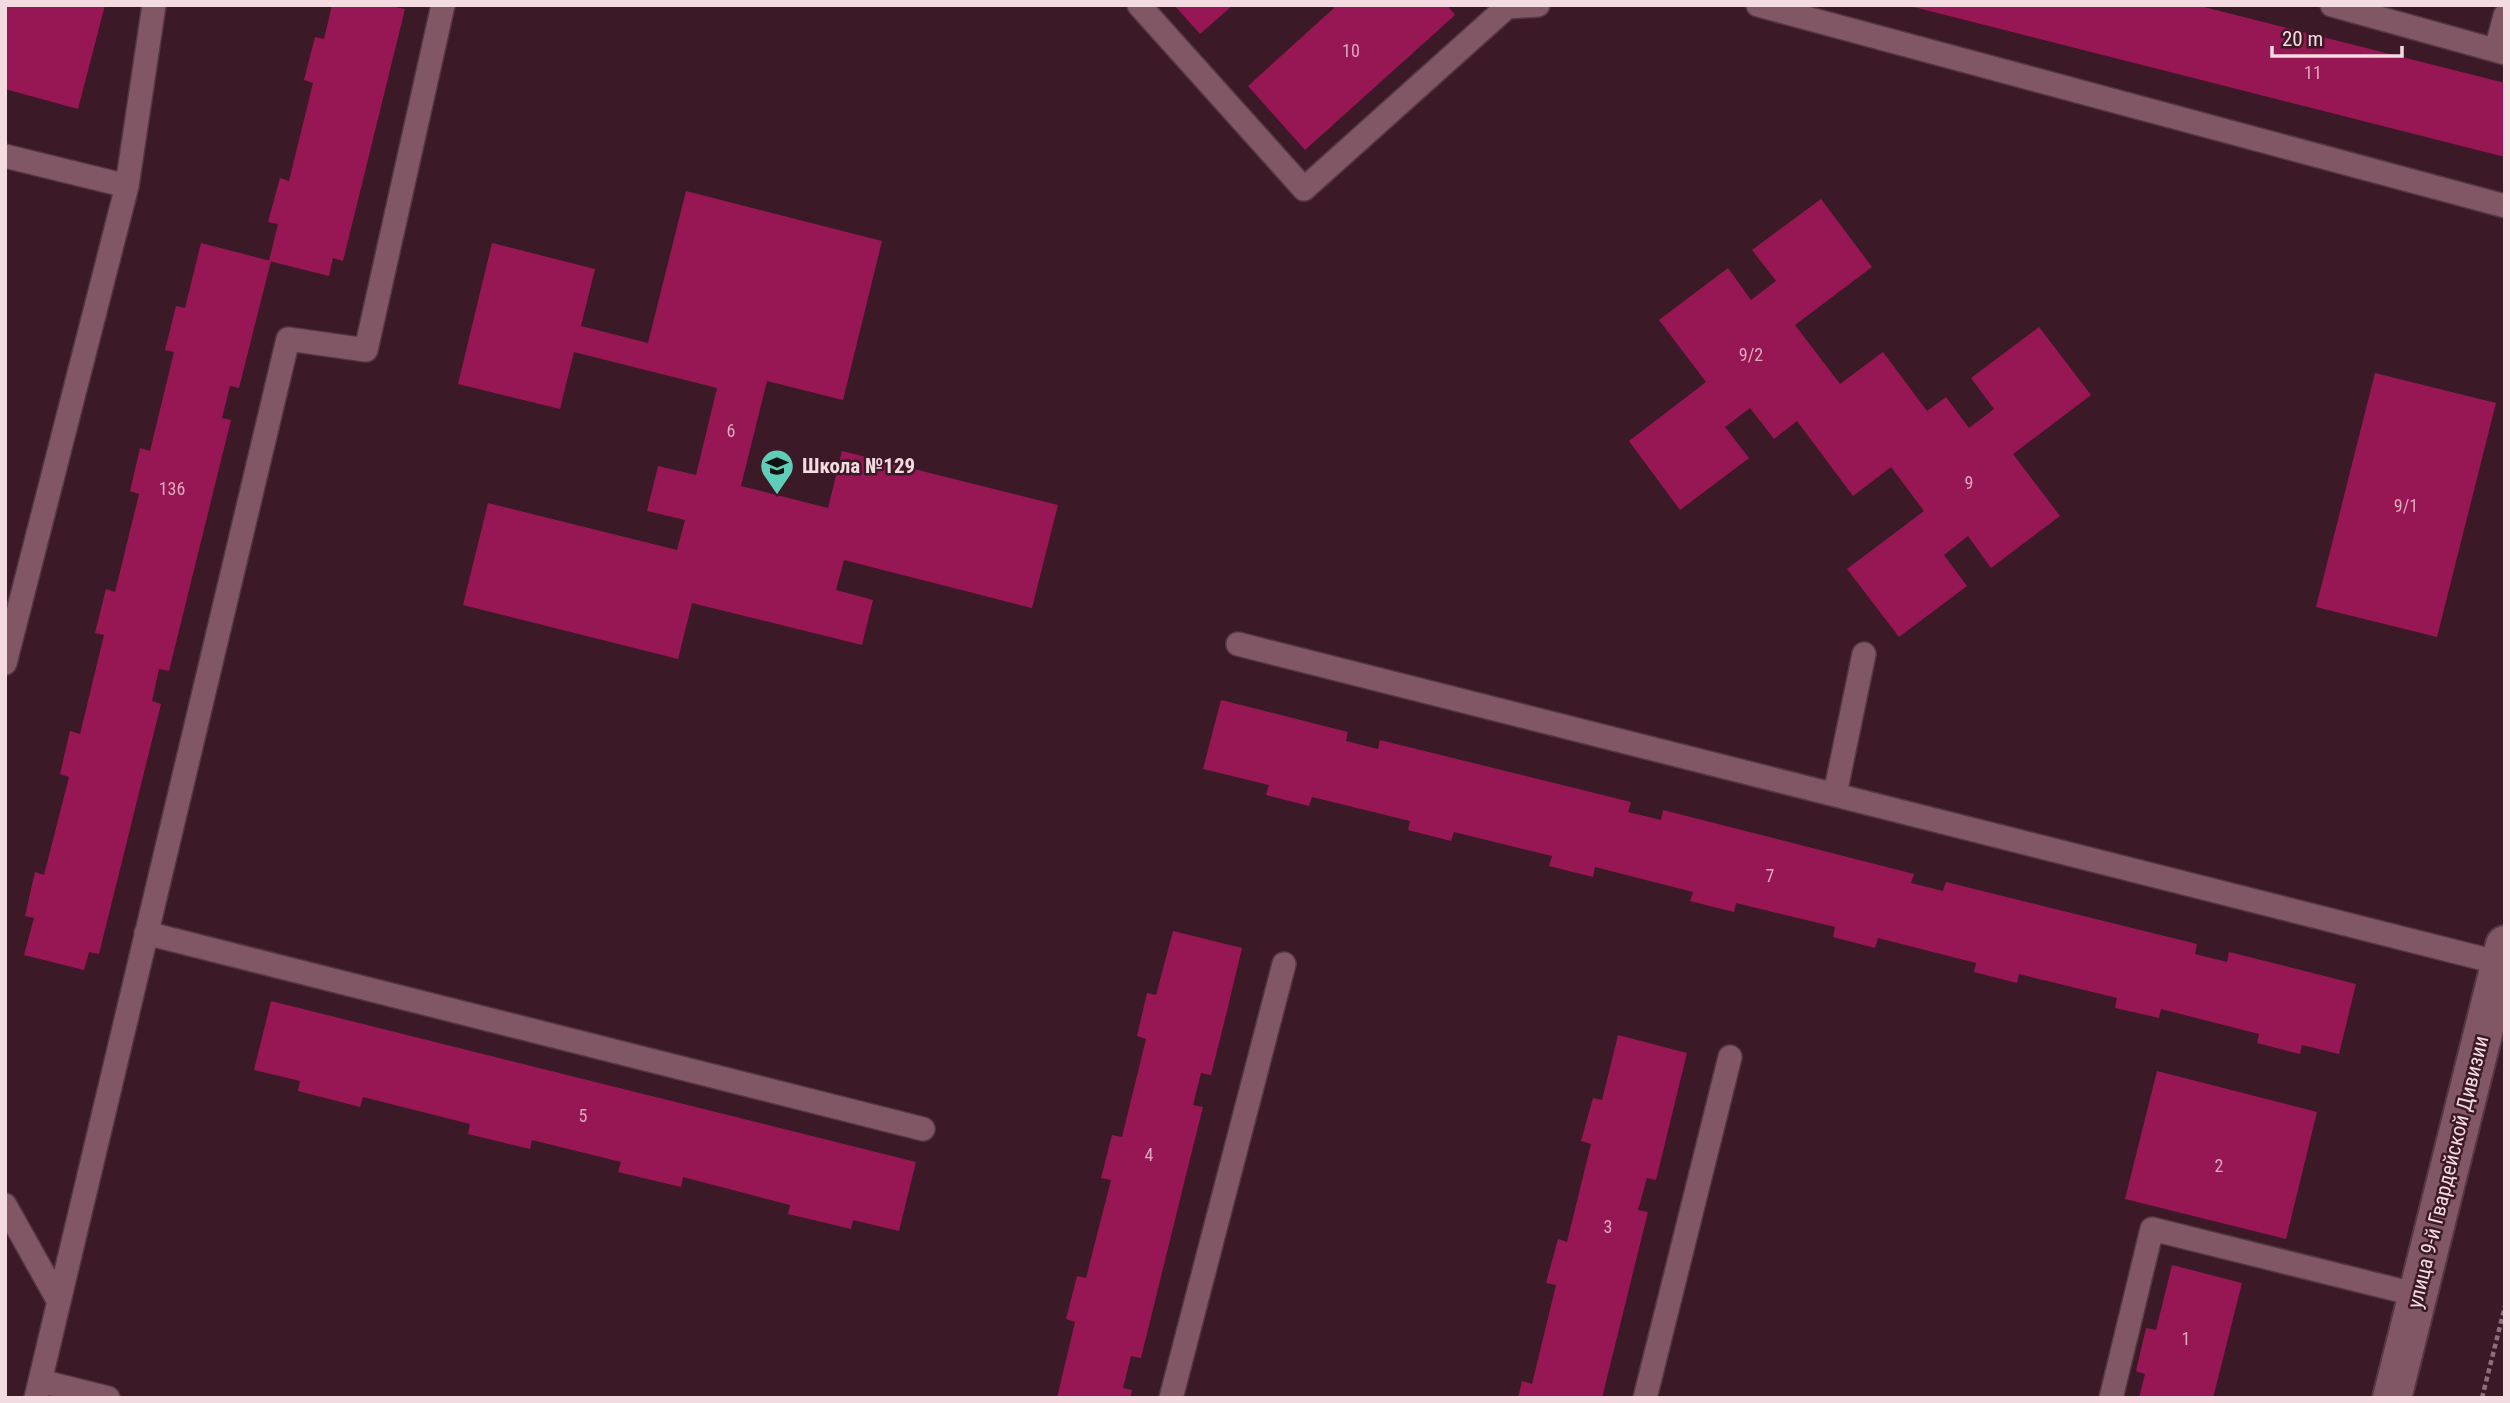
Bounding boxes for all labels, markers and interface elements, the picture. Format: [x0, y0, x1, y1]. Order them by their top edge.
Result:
scale bar [2272, 14, 2402, 58]
text: 20 m [2282, 27, 2323, 51]
house number: 10 [1342, 40, 1360, 61]
house number: 11 [2304, 62, 2322, 83]
house number: 9/2 [1739, 344, 1763, 365]
house number: 6 [727, 420, 735, 441]
school or university icon: Школа №129 [758, 447, 796, 496]
place label: Школа №129 [802, 454, 915, 478]
house number: 9 [1965, 472, 1973, 493]
house number: 136 [159, 478, 185, 499]
house number: 9/1 [2394, 495, 2418, 516]
house number: 7 [1766, 865, 1775, 886]
street label: улица 9-й Гвардейской Дивизии [2402, 1033, 2494, 1311]
house number: 5 [579, 1105, 588, 1126]
house number: 4 [1145, 1144, 1154, 1165]
house number: 2 [2215, 1155, 2224, 1176]
house number: 3 [1604, 1216, 1612, 1237]
house number: 1 [2182, 1328, 2190, 1349]

